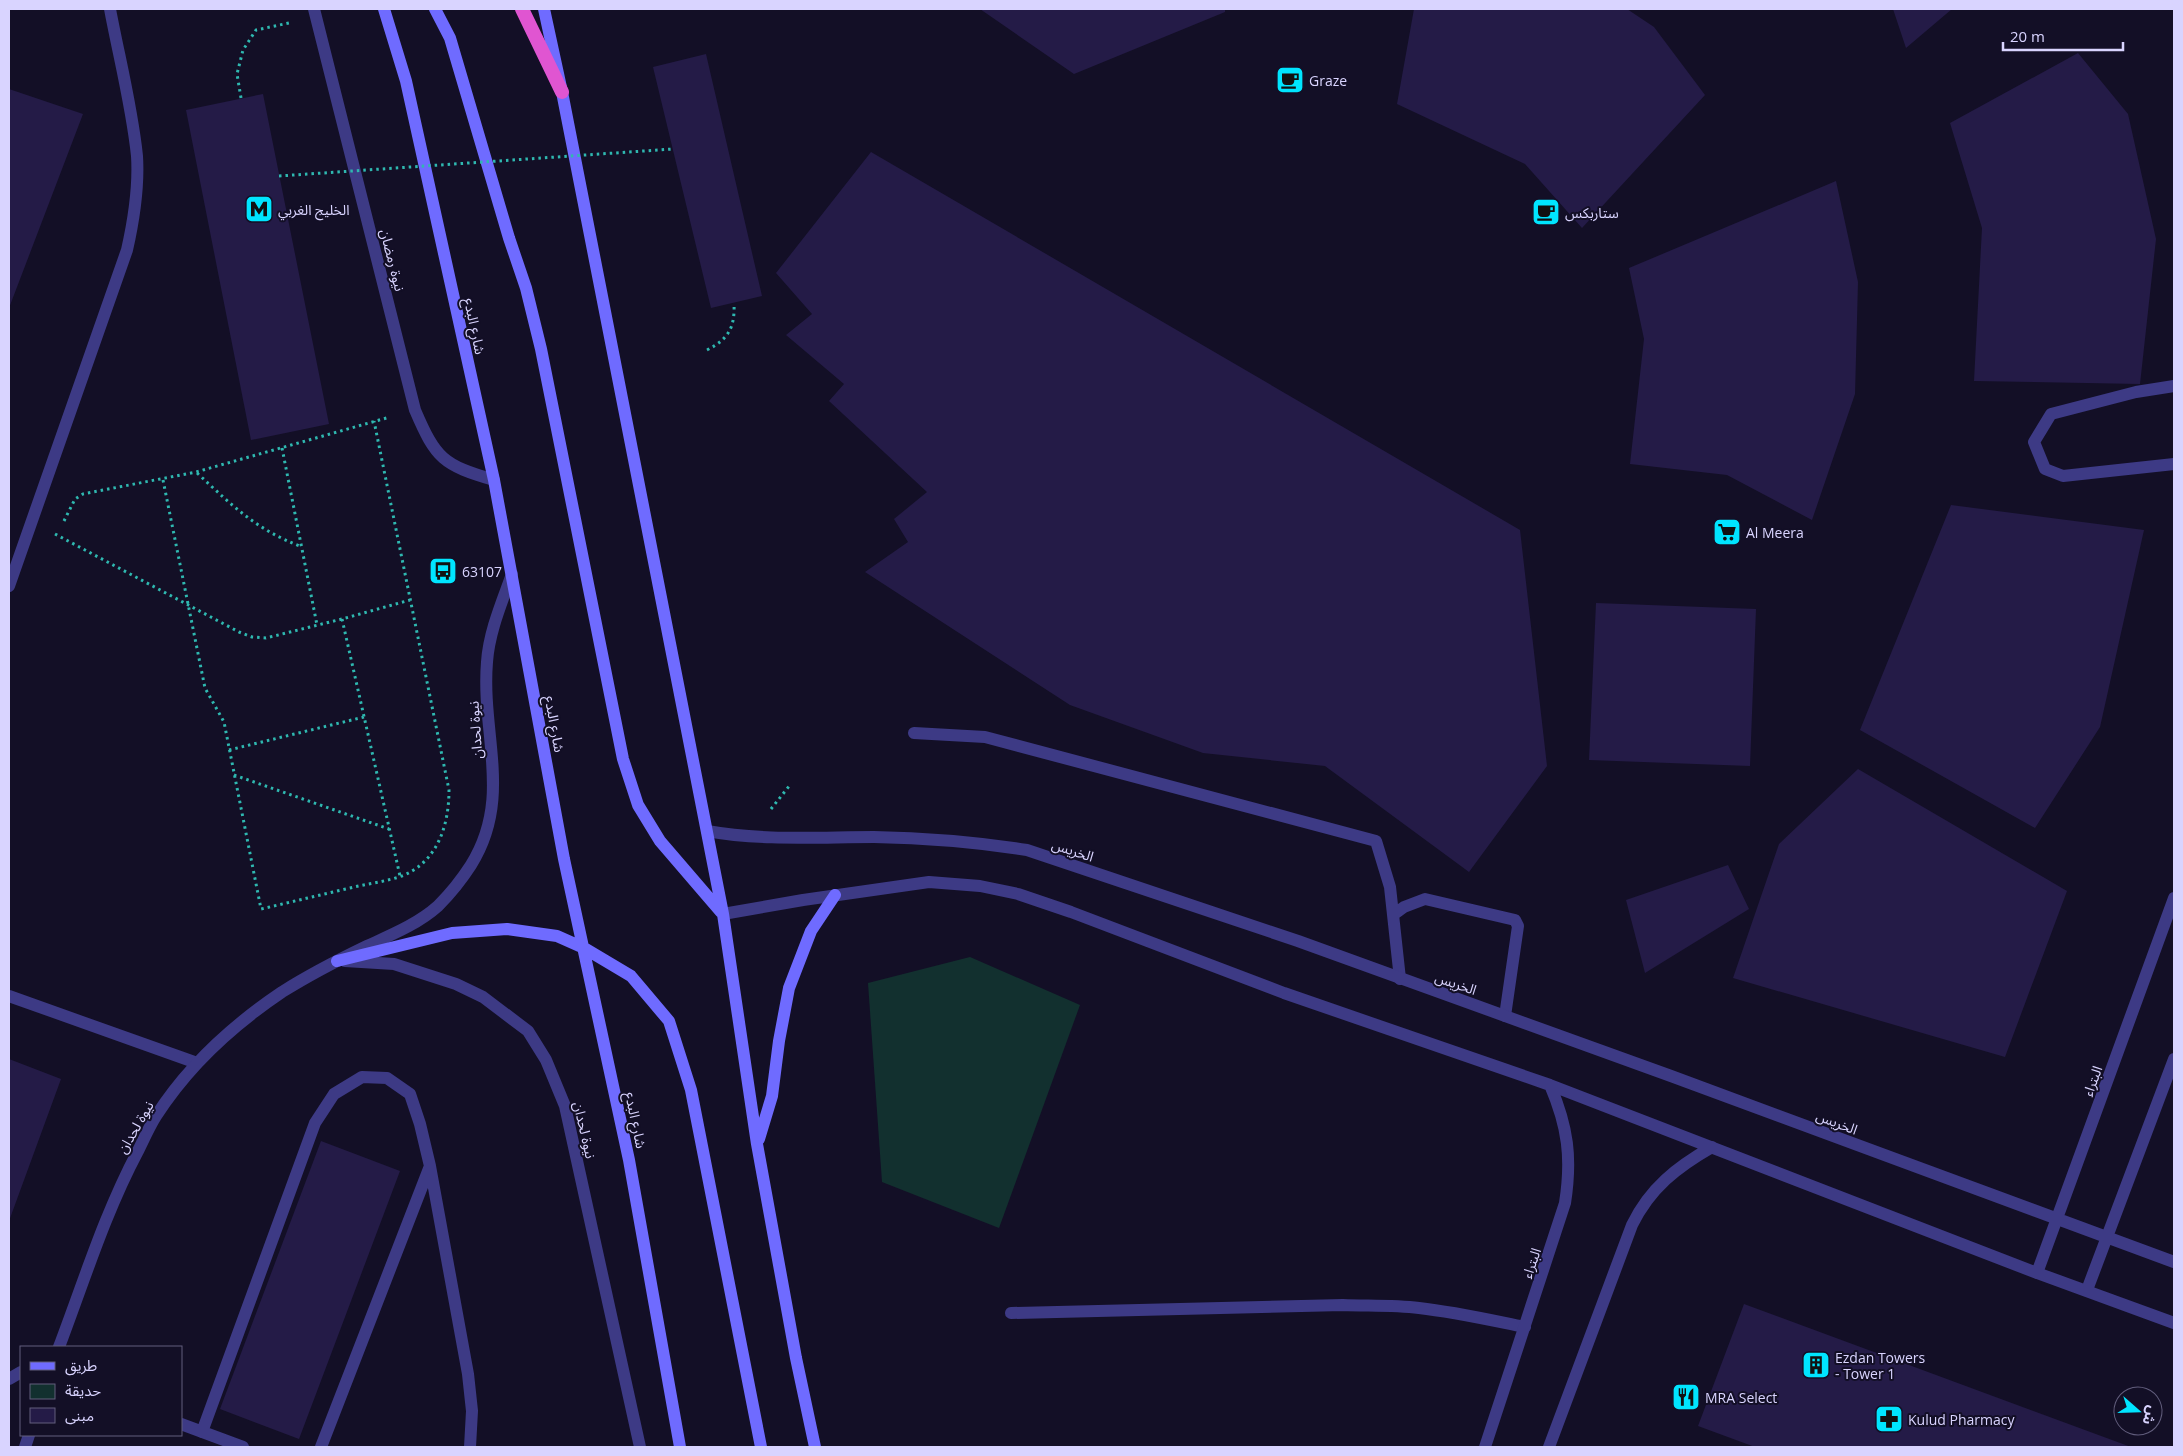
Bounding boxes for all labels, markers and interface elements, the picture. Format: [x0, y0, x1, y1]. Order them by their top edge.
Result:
scale bar [2003, 20, 2123, 52]
text: 20 m [2010, 26, 2045, 46]
cafe icon: Graze [1275, 65, 1305, 95]
place label: Graze [1309, 71, 1347, 90]
metro station icon: الخليج الغربي [244, 194, 274, 224]
cafe icon: ستاربكس [1531, 197, 1561, 227]
place label: الخليج الغربي [278, 200, 350, 221]
place label: ستاربكس [1565, 203, 1619, 222]
street label: نيوة رمضان [376, 227, 410, 293]
street label: شارع البدع [458, 296, 490, 356]
supermarket icon: Al Meera [1712, 517, 1742, 547]
place label: Al Meera [1746, 523, 1804, 542]
bus stop icon: 63107 [428, 556, 458, 586]
place label: 63107 [462, 562, 502, 581]
street label: شارع البدع [539, 694, 569, 754]
street label: نيوة لحدان [463, 700, 486, 760]
street label: الخريس [1050, 834, 1096, 866]
street label: الخريس [1433, 967, 1479, 999]
street label: البتراء [2078, 1063, 2106, 1099]
street label: شارع البدع [619, 1090, 651, 1150]
street label: نيوة لحدان [112, 1097, 158, 1157]
street label: نيوة لحدان [569, 1100, 601, 1161]
street label: الخريس [1814, 1105, 1860, 1139]
street label: البتراء [1517, 1245, 1545, 1281]
legend [20, 1346, 182, 1436]
place label: Ezdan Towers - Tower 1 [1835, 1348, 1925, 1383]
building icon: Ezdan Towers - Tower 1 [1801, 1350, 1831, 1380]
text: طريق [65, 1355, 97, 1376]
text: حديقة [65, 1380, 101, 1400]
restaurant icon: MRA Select [1671, 1382, 1701, 1412]
north arrow [2113, 1386, 2163, 1436]
place label: MRA Select [1705, 1388, 1777, 1407]
text: ش [2138, 1403, 2163, 1428]
pharmacy icon: Kulud Pharmacy [1874, 1404, 1904, 1434]
text: مبنى [65, 1405, 94, 1425]
place label: Kulud Pharmacy [1908, 1410, 2015, 1429]

